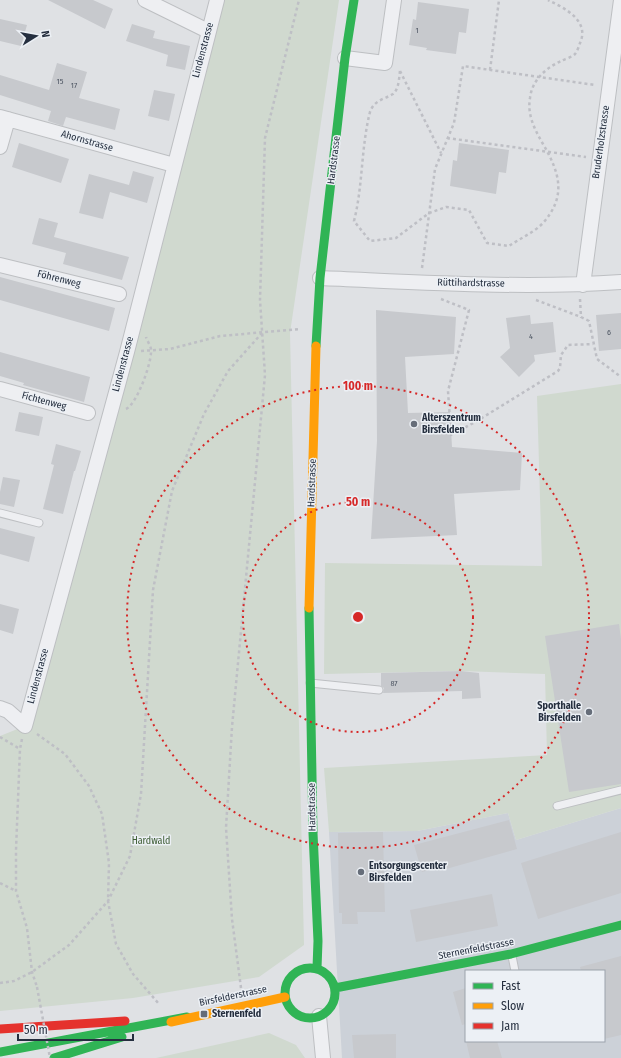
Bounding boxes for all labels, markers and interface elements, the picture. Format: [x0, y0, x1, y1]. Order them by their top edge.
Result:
north arrow [16, 16, 56, 56]
street label: Lindenstrasse [190, 21, 216, 79]
house number: 1 [415, 26, 419, 35]
text: N [38, 30, 52, 39]
house number: 15 [57, 77, 64, 86]
house number: 17 [71, 81, 78, 90]
street label: Bruderholzstrasse [590, 104, 612, 180]
street label: Ahornstrasse [60, 128, 114, 154]
street label: Hardstrasse [325, 135, 343, 185]
street label: Föhrenweg [36, 268, 82, 290]
street label: Rüttihardstrasse [437, 276, 505, 290]
house number: 6 [607, 328, 611, 337]
house number: 4 [529, 332, 533, 341]
street label: Lindenstrasse [110, 335, 136, 393]
text: 100 m [343, 379, 373, 393]
street label: Fichtenweg [20, 389, 68, 413]
place label: Alterszentrum Birsfelden [421, 412, 481, 436]
marker: Alterszentrum Birsfelden [409, 419, 419, 429]
street label: Hardstrasse [305, 459, 319, 507]
text: 50 m [346, 495, 370, 509]
centre of rings [351, 610, 365, 624]
street label: Lindenstrasse [25, 647, 51, 705]
house number: 87 [390, 679, 398, 688]
place label: Sporthalle Birsfelden [537, 700, 581, 724]
marker: Sporthalle Birsfelden [584, 707, 594, 717]
street label: Hardstrasse [306, 783, 318, 831]
park label: Hardwald [132, 835, 170, 847]
place label: Entsorgungscenter Birsfelden [369, 860, 447, 884]
marker: Entsorgungscenter Birsfelden [356, 867, 366, 877]
street label: Sternenfeldstrasse [437, 936, 515, 962]
legend [465, 970, 605, 1042]
text: Fast [501, 979, 520, 993]
street label: Birsfelderstrasse [198, 983, 268, 1009]
text: Slow [501, 999, 524, 1013]
place label: Sternenfeld [212, 1008, 261, 1020]
marker: Sternenfeld [199, 1009, 209, 1019]
scale bar [18, 1016, 133, 1042]
text: Jam [501, 1019, 519, 1033]
text: 50 m [24, 1023, 48, 1037]

